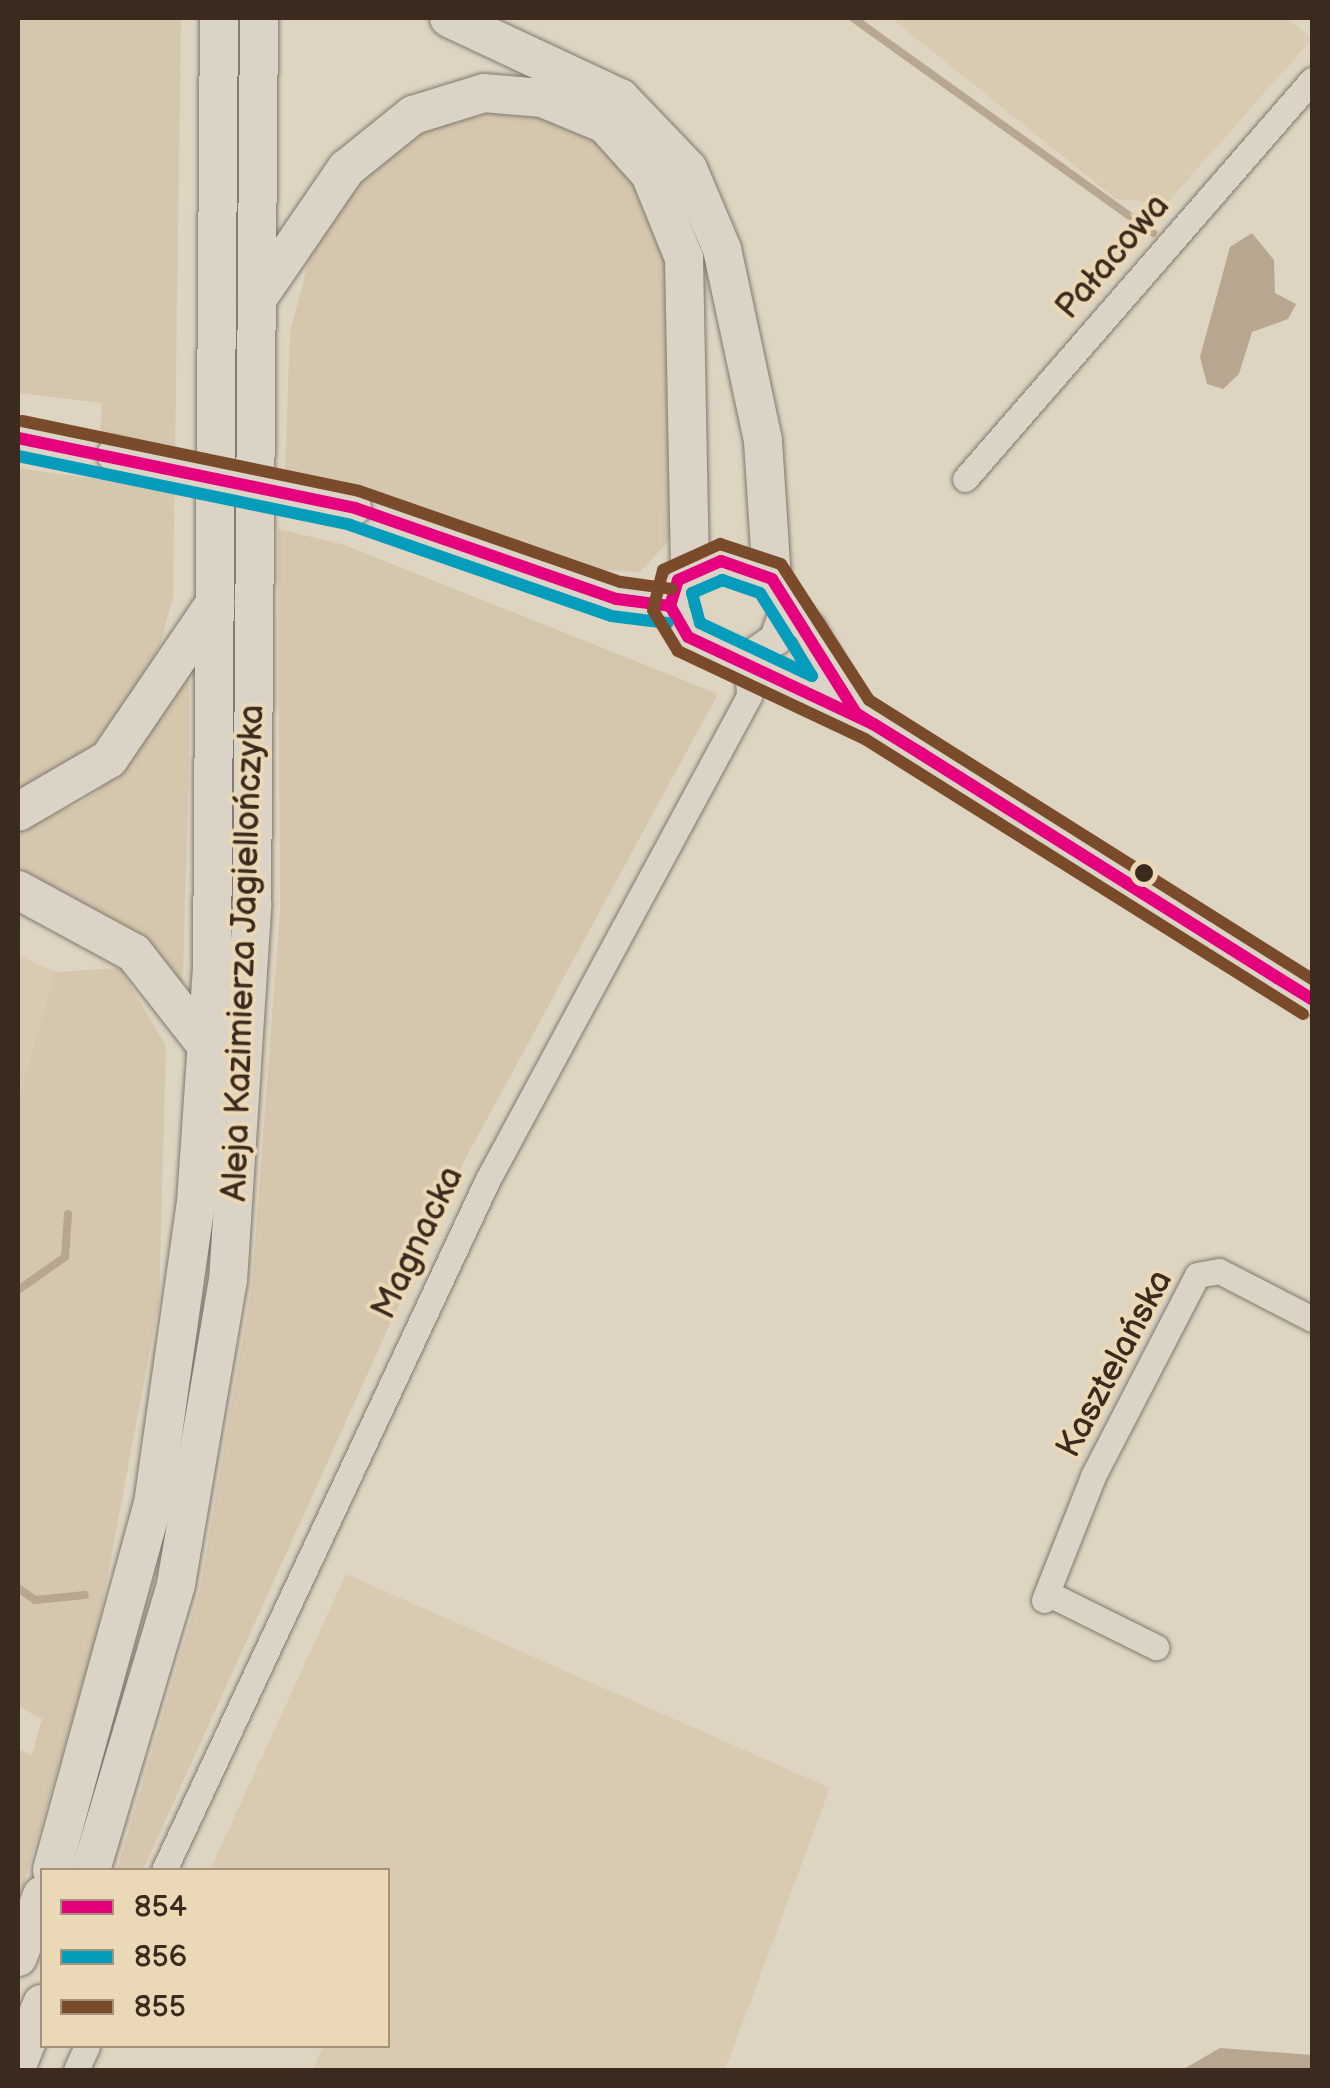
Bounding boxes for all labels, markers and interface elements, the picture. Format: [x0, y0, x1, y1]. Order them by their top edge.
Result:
street label: Pałacowa [1047, 186, 1179, 328]
street label: Aleja Kazimierza Jagiellończyka [214, 703, 274, 1203]
unlabelled marker [1134, 863, 1154, 883]
street label: Magnacka [363, 1160, 473, 1326]
street label: Kasztelańska [1048, 1263, 1182, 1465]
legend [40, 1868, 390, 2048]
text: 854 [134, 1889, 187, 1925]
text: 856 [134, 1939, 187, 1975]
text: 855 [134, 1989, 186, 2025]

